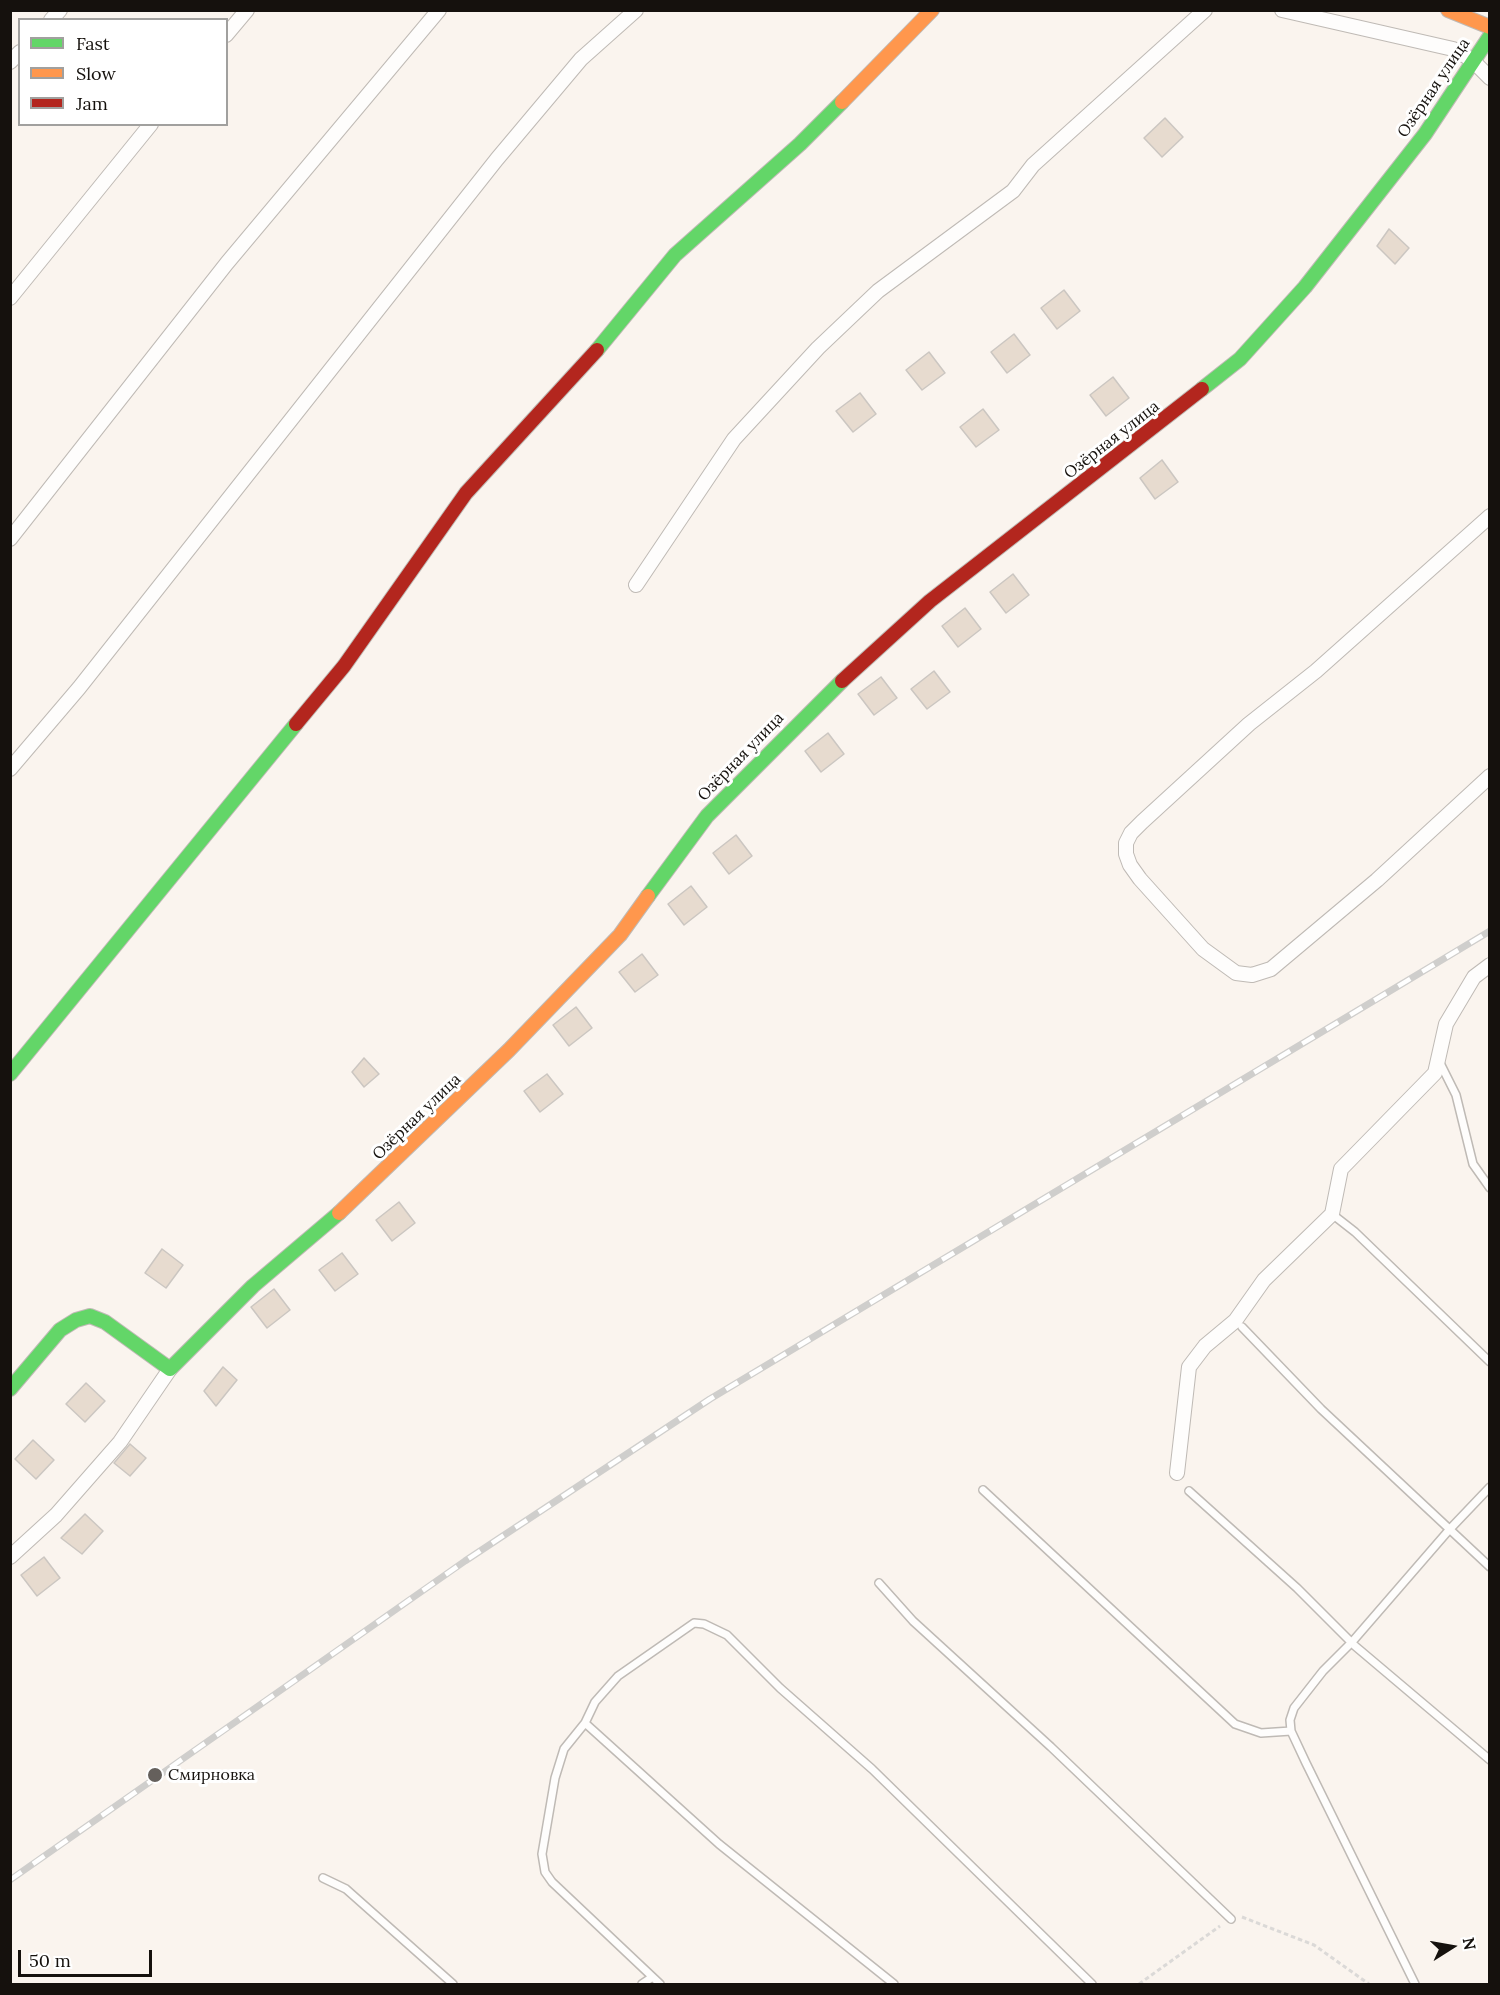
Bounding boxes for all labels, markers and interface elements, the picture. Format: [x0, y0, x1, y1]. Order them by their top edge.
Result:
legend [18, 18, 228, 126]
text: Fast [76, 32, 110, 55]
street label: Озёрная улица [1394, 35, 1474, 141]
text: Slow [76, 62, 116, 85]
text: Jam [76, 92, 108, 115]
street label: Озёрная улица [1061, 397, 1163, 483]
street label: Озёрная улица [694, 709, 788, 805]
street label: Озёрная улица [369, 1070, 465, 1164]
place label: Смирновка [168, 1765, 255, 1785]
marker: Смирновка [146, 1766, 164, 1784]
north arrow [1422, 1917, 1482, 1977]
text: N [1459, 1936, 1481, 1952]
scale bar [21, 1938, 154, 1976]
text: 50 m [29, 1949, 71, 1972]

